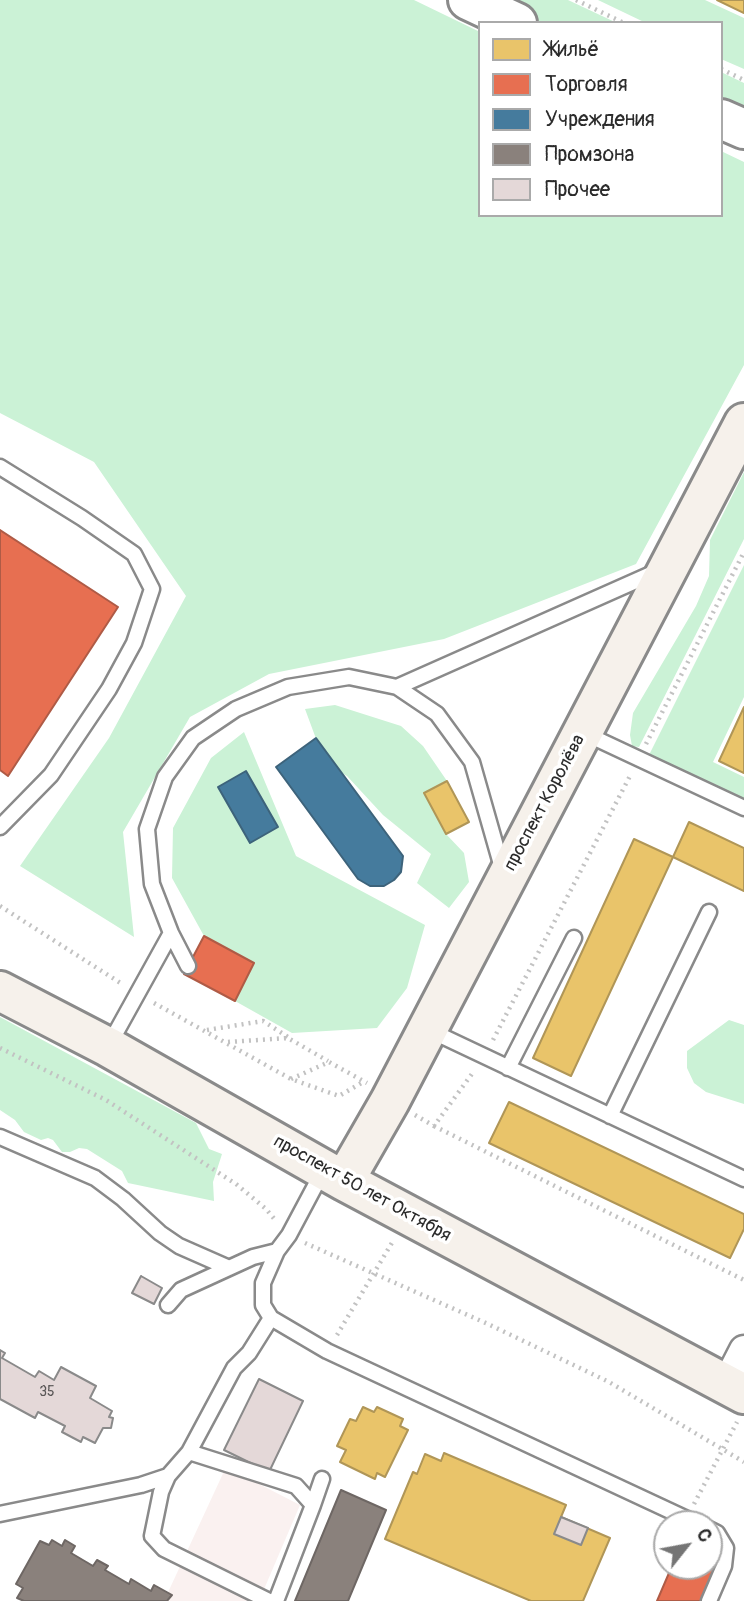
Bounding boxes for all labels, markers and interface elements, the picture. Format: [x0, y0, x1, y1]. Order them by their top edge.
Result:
legend [478, 21, 723, 217]
text: Жильё [545, 36, 599, 63]
text: Торговля [545, 71, 628, 98]
text: Учреждения [545, 106, 655, 133]
text: Промзона [545, 141, 634, 168]
text: Прочее [545, 176, 610, 203]
street label: проспект Королёва [500, 731, 590, 875]
street label: проспект 50 лет Октября [270, 1131, 454, 1247]
house number: 35 [39, 1384, 55, 1400]
north arrow [653, 1510, 723, 1580]
text: С [691, 1524, 718, 1546]

